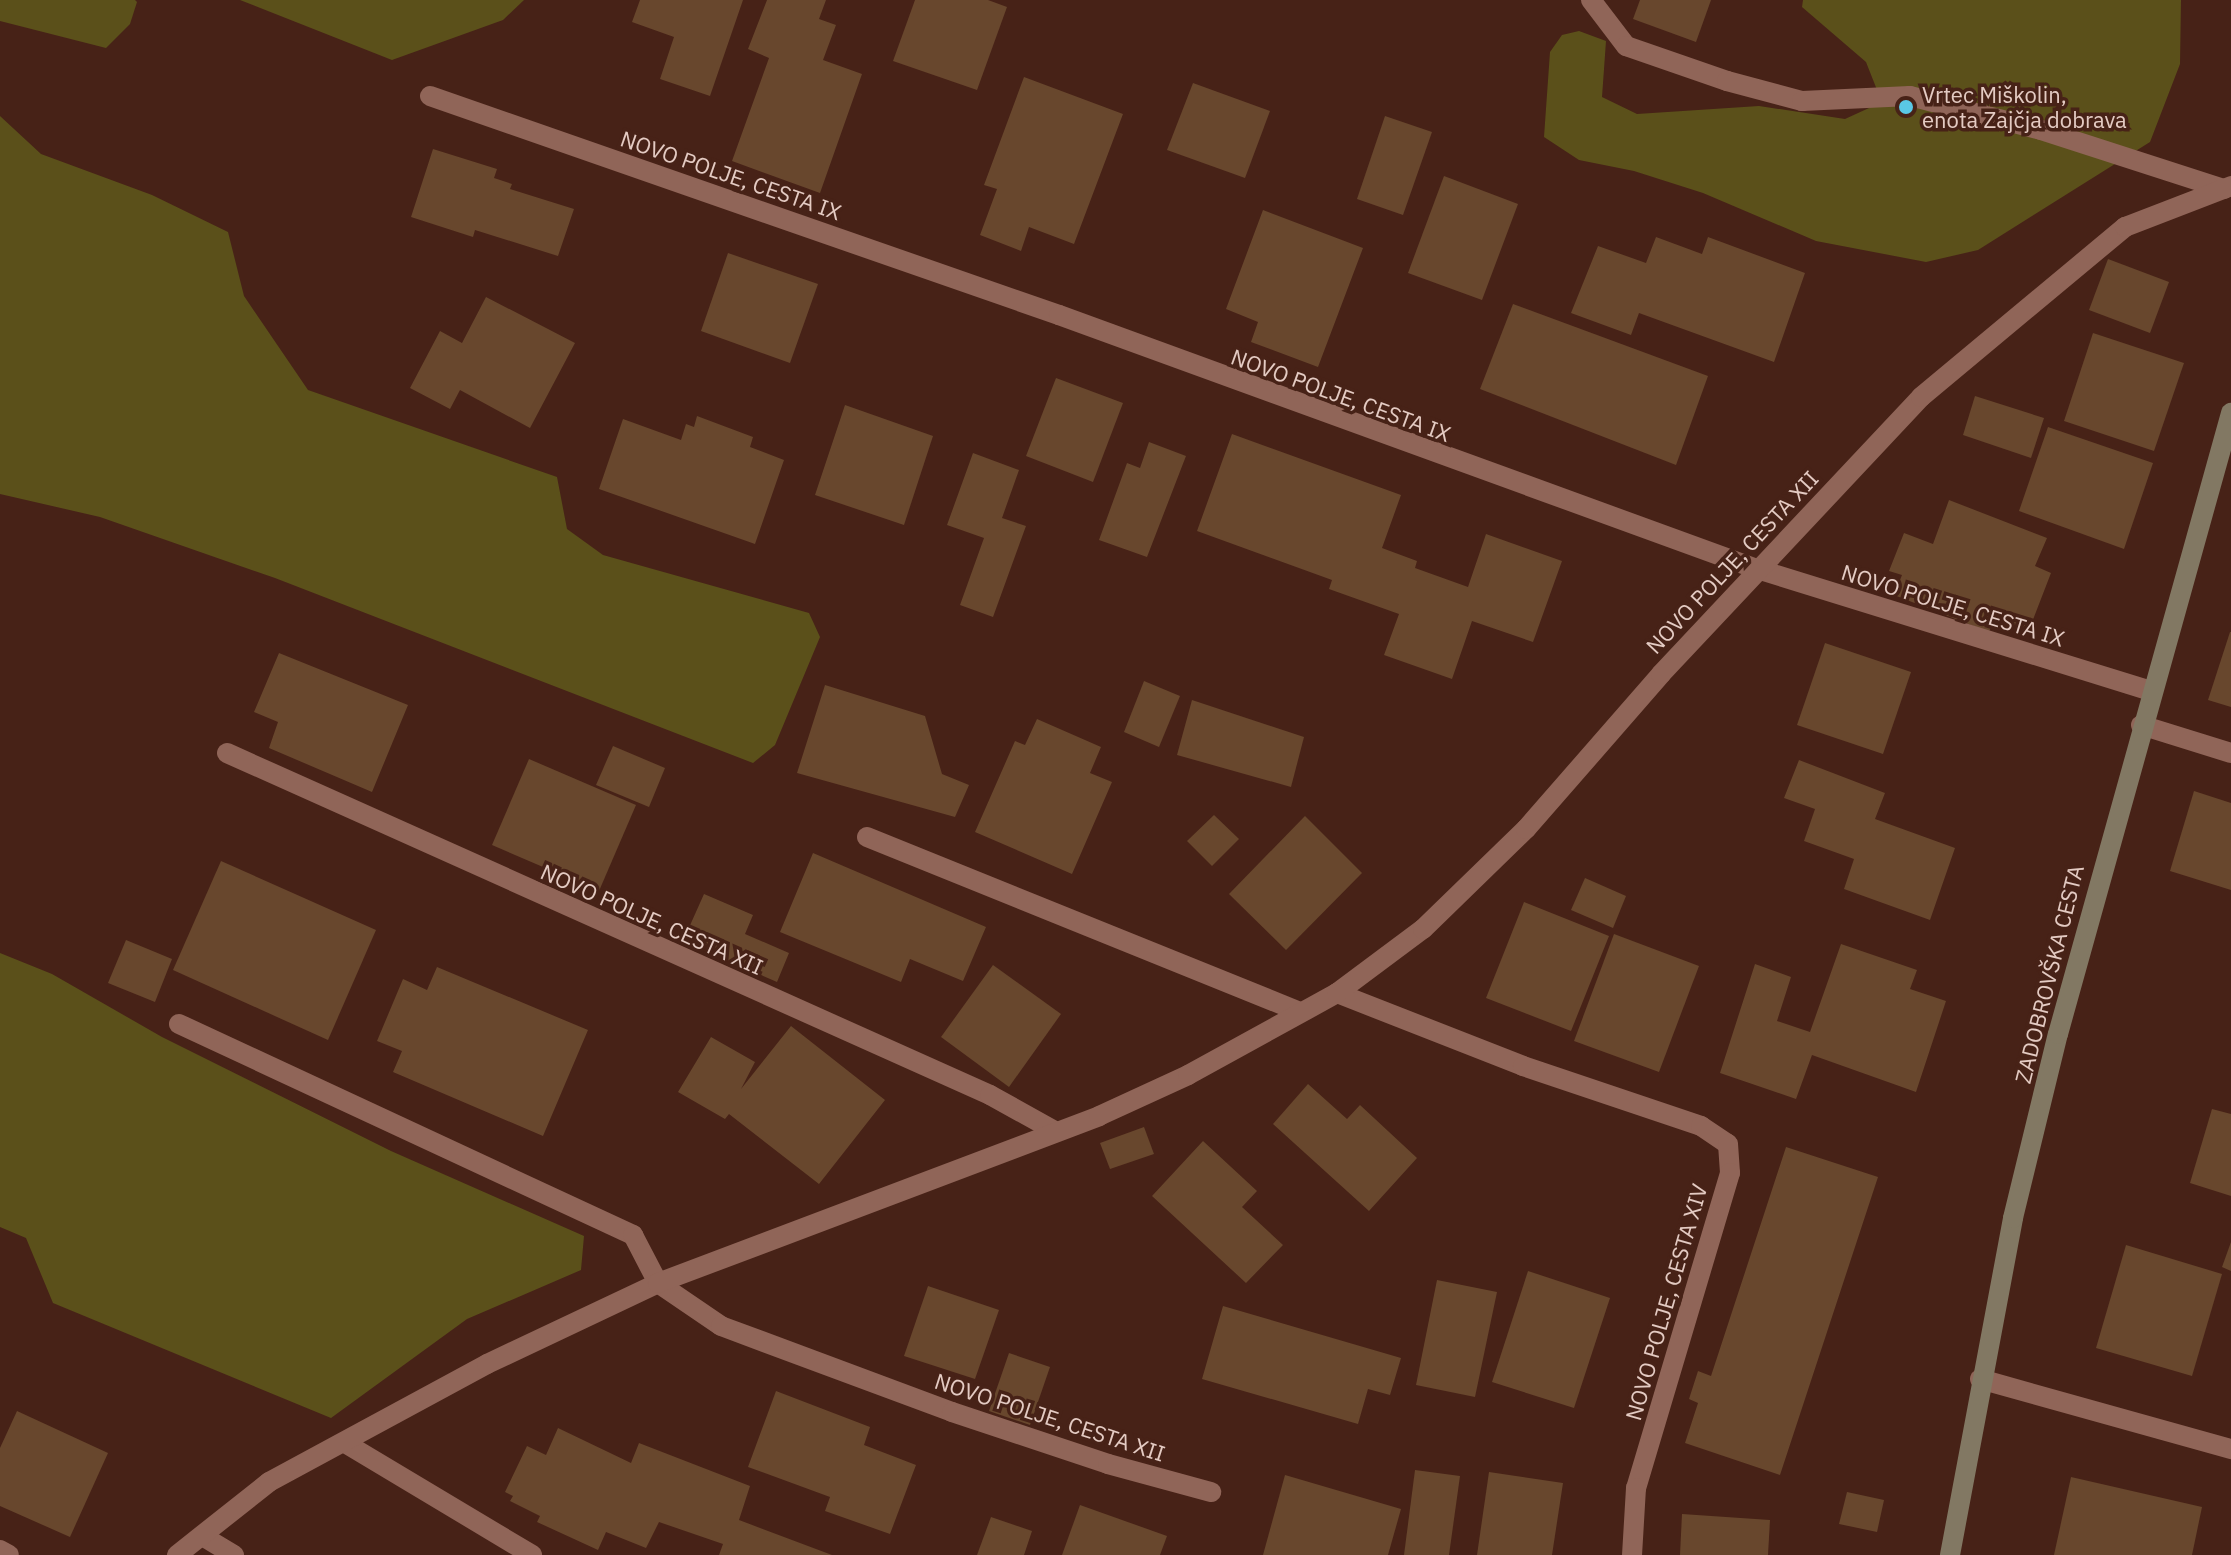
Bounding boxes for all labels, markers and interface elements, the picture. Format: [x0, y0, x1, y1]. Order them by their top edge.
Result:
place label: Vrtec Miškolin, enota Zajčja dobrava [1922, 81, 2127, 132]
marker: Vrtec Miškolin, enota Zajčja dobrava [1897, 98, 1915, 116]
street label: NOVO POLJE, CESTA IX [617, 125, 845, 225]
street label: NOVO POLJE, CESTA IX [1228, 343, 1454, 447]
street label: NOVO POLJE, CESTA XII [1640, 465, 1824, 659]
street label: NOVO POLJE, CESTA IX [1838, 559, 2068, 651]
street label: NOVO POLJE, CESTA XII [537, 858, 767, 980]
street label: ZADOBROVŠKA CESTA [2009, 862, 2089, 1086]
street label: NOVO POLJE, CESTA XIV [1620, 1181, 1712, 1423]
street label: NOVO POLJE, CESTA XII [932, 1367, 1168, 1467]

